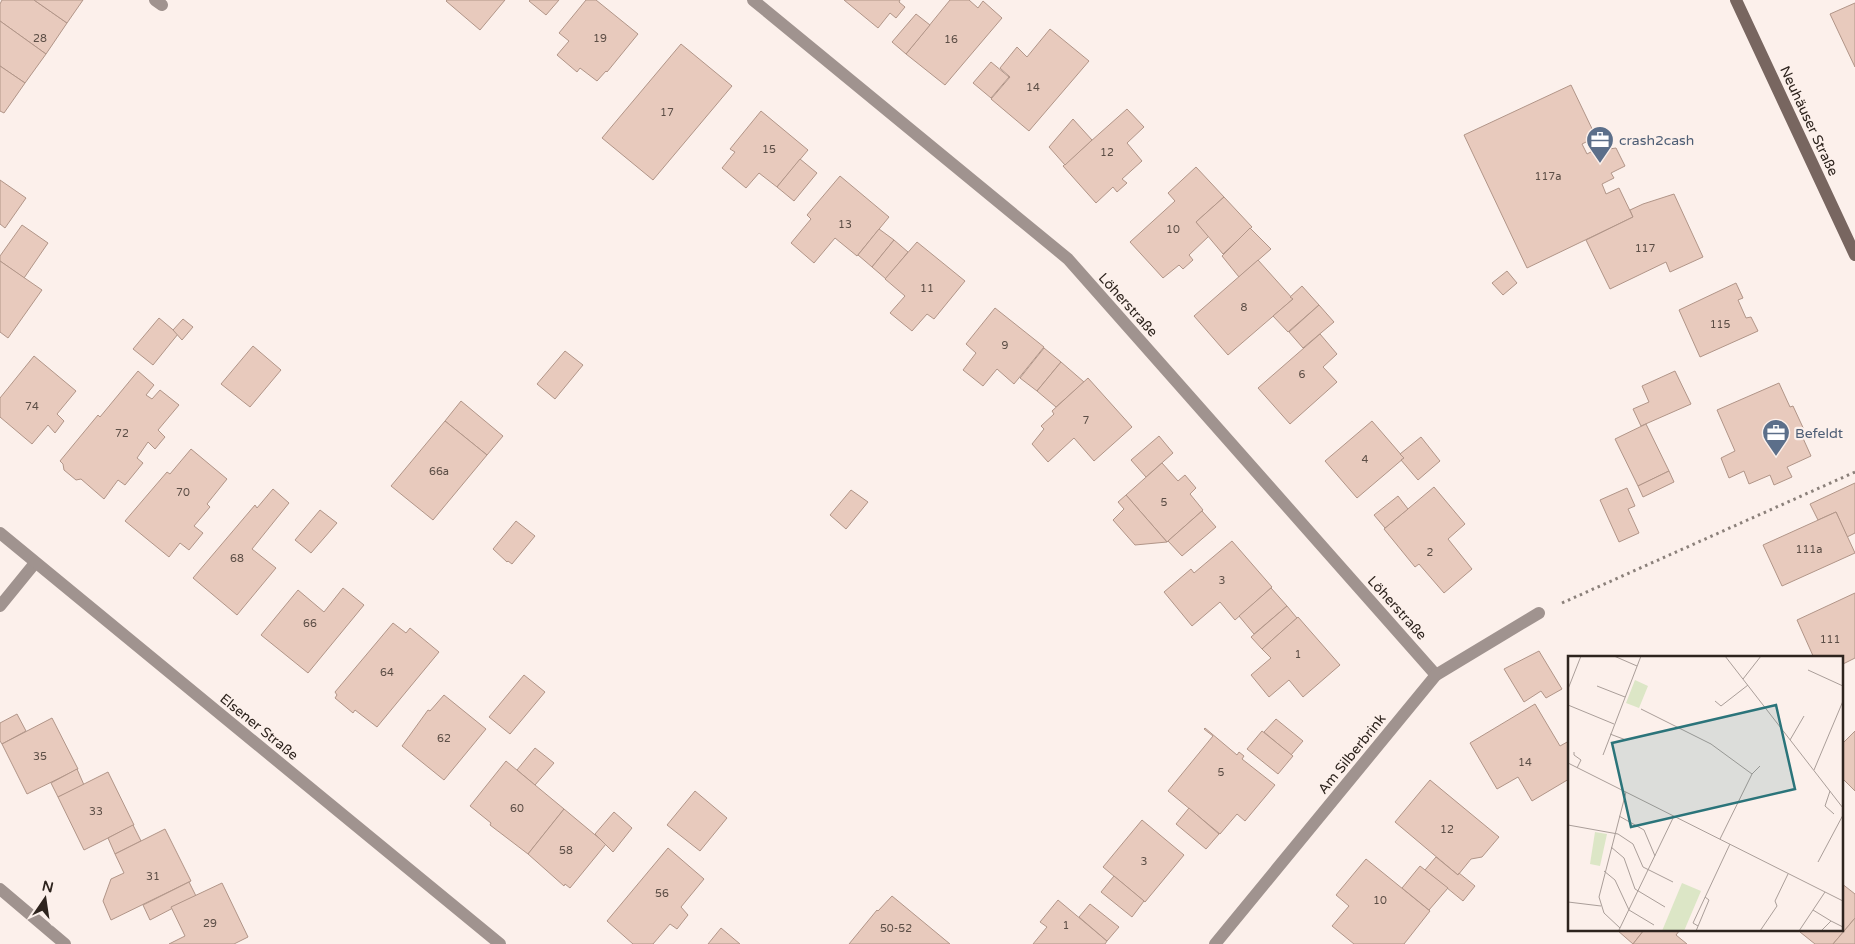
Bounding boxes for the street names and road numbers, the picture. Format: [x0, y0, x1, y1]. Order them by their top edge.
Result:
street label: Neuhäuser Straße [1776, 63, 1842, 179]
street label: Löherstraße [1095, 270, 1161, 340]
street label: Löherstraße [1364, 573, 1430, 643]
street label: Elsener Straße [216, 690, 302, 764]
street label: Am Silberbrink [1314, 710, 1390, 798]

